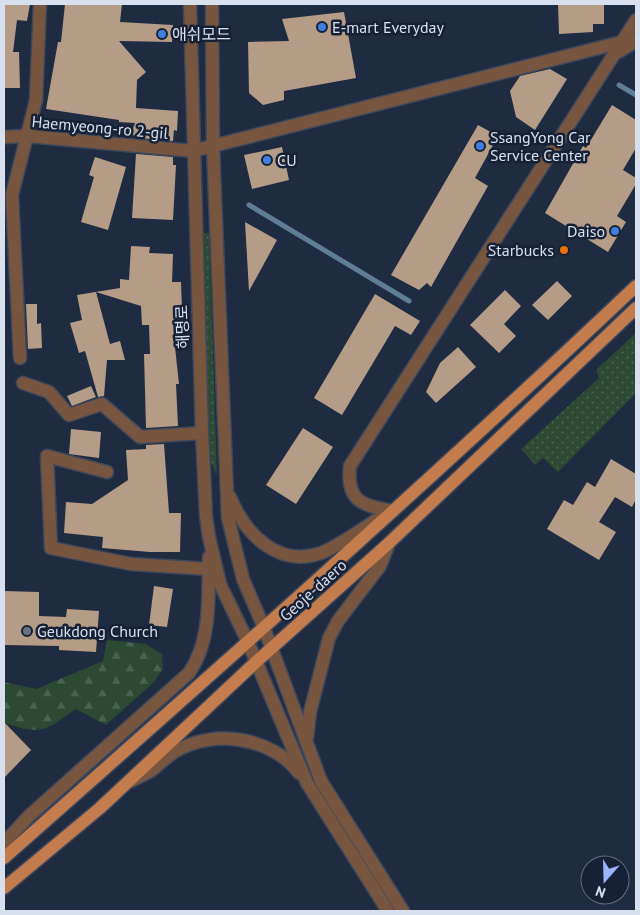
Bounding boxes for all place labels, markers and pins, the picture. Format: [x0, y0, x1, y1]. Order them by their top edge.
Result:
place label: E-mart Everyday [332, 17, 445, 37]
marker: E-mart Everyday [316, 21, 328, 33]
place label: 애쉬모드 [172, 24, 231, 44]
marker: 애쉬모드 [156, 28, 168, 40]
place label: SsangYong Car Service Center [490, 127, 591, 165]
marker: SsangYong Car Service Center [474, 140, 486, 152]
place label: CU [277, 150, 297, 170]
marker: CU [261, 154, 273, 166]
place label: Daiso [567, 221, 605, 241]
marker: Daiso [609, 225, 621, 237]
place label: Starbucks [488, 240, 554, 260]
marker: Starbucks [558, 244, 570, 256]
place label: Geukdong Church [37, 621, 158, 641]
marker: Geukdong Church [21, 625, 33, 637]

